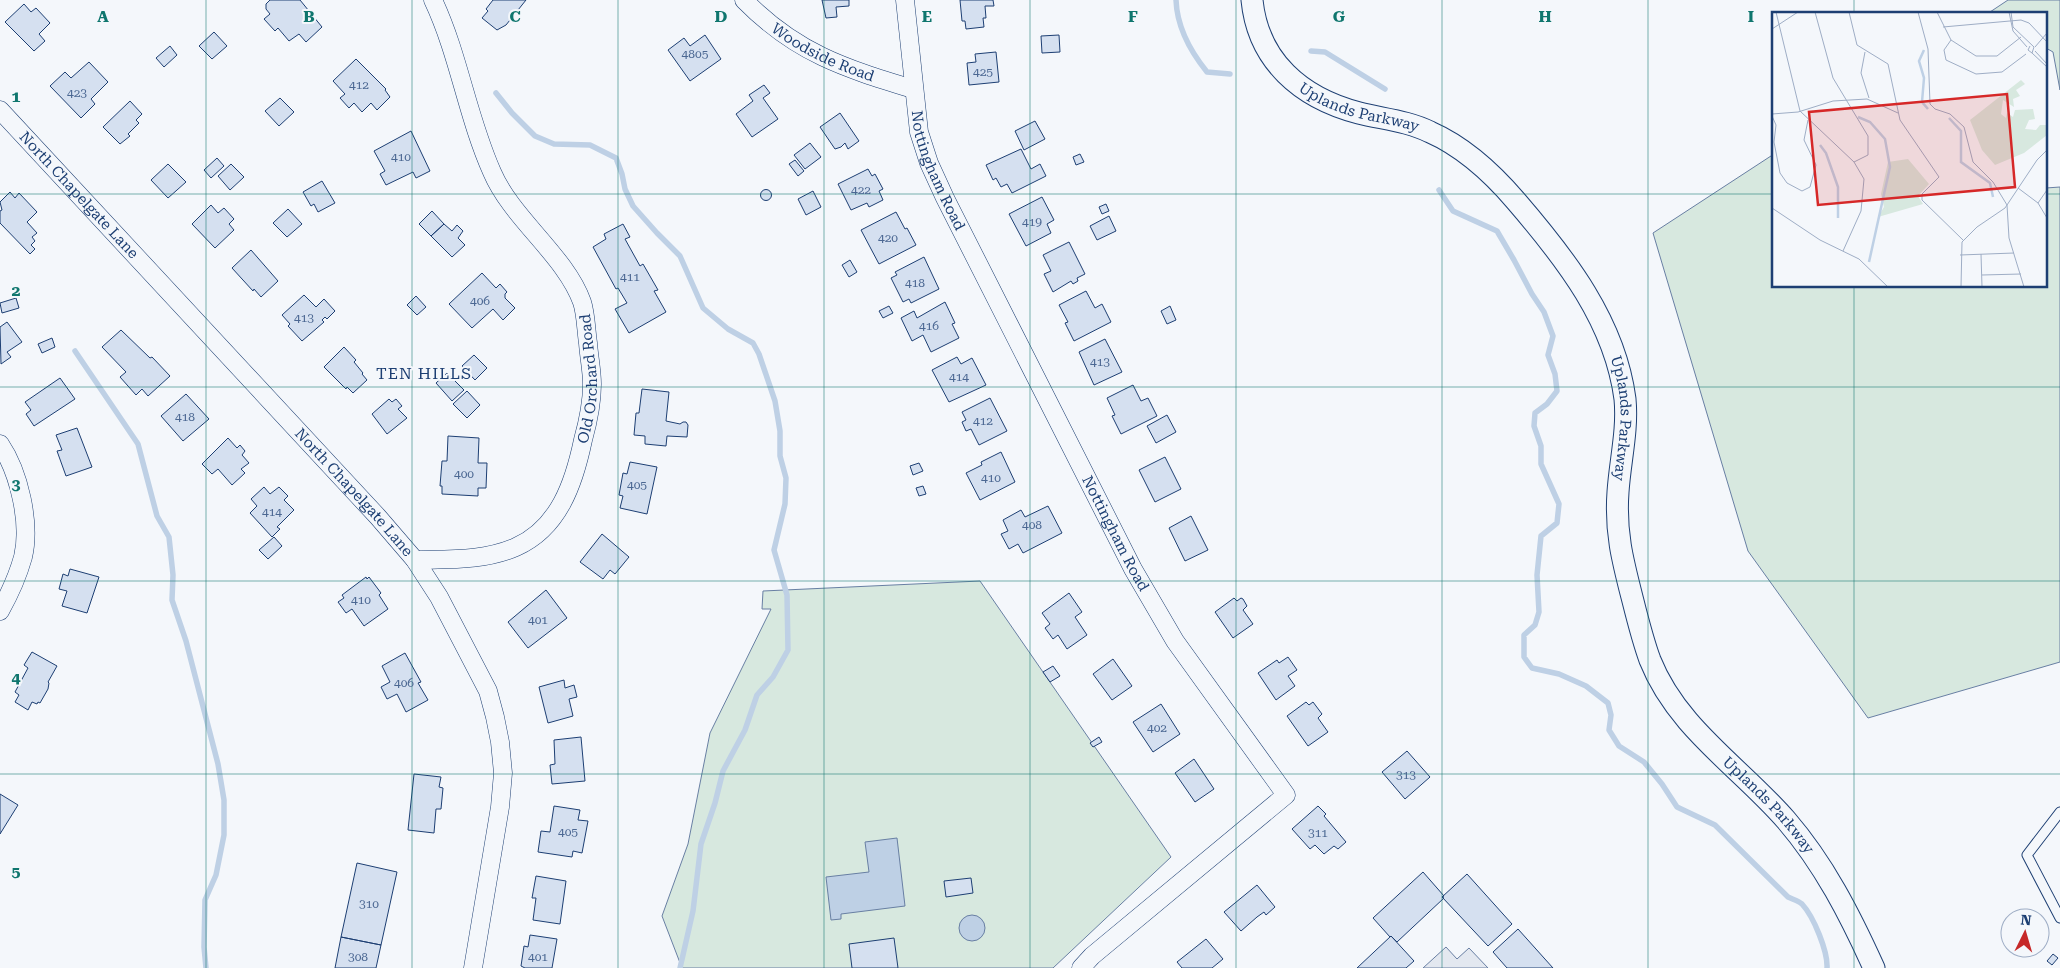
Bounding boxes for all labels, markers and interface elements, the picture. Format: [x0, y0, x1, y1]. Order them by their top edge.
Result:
text: A [97, 7, 109, 26]
text: B [303, 7, 315, 26]
text: C [509, 7, 521, 26]
text: D [715, 7, 728, 26]
text: E [922, 7, 932, 26]
text: F [1128, 7, 1138, 26]
text: G [1333, 7, 1346, 26]
text: H [1538, 7, 1552, 26]
text: I [1748, 7, 1754, 26]
inset map [1772, 12, 2048, 288]
street label: Woodside Road [768, 19, 877, 85]
house number: 4805 [682, 47, 709, 61]
house number: 425 [973, 65, 993, 79]
house number: 412 [349, 78, 369, 92]
street label: Uplands Parkway [1295, 79, 1422, 136]
house number: 423 [67, 86, 87, 100]
text: 1 [12, 87, 21, 106]
street label: Nottingham Road [908, 110, 969, 234]
street label: North Chapelgate Lane [16, 128, 142, 262]
house number: 410 [391, 150, 411, 164]
house number: 422 [851, 183, 871, 197]
house number: 419 [1022, 215, 1042, 229]
house number: 420 [878, 231, 898, 245]
house number: 411 [620, 270, 640, 284]
house number: 418 [905, 276, 925, 290]
text: 2 [12, 281, 21, 300]
house number: 406 [470, 294, 490, 308]
house number: 413 [294, 311, 314, 325]
street label: Old Orchard Road [573, 312, 601, 445]
house number: 416 [919, 319, 939, 333]
street label: Uplands Parkway [1607, 354, 1635, 482]
house number: 413 [1090, 355, 1110, 369]
district label: TEN HILLS [376, 364, 472, 383]
house number: 414 [949, 370, 969, 384]
house number: 418 [175, 410, 195, 424]
house number: 412 [973, 414, 993, 428]
street label: North Chapelgate Lane [291, 424, 417, 560]
house number: 400 [454, 467, 474, 481]
house number: 410 [981, 471, 1001, 485]
street label: Nottingham Road [1078, 473, 1153, 595]
text: 3 [12, 475, 21, 494]
house number: 405 [627, 478, 647, 492]
house number: 414 [262, 505, 282, 519]
house number: 408 [1022, 518, 1042, 532]
house number: 410 [351, 593, 371, 607]
house number: 401 [528, 613, 548, 627]
text: 4 [12, 668, 21, 687]
house number: 406 [394, 676, 414, 690]
house number: 402 [1147, 721, 1167, 735]
street label: Uplands Parkway [1719, 753, 1818, 857]
house number: 313 [1396, 768, 1416, 782]
house number: 405 [558, 825, 578, 839]
house number: 311 [1308, 826, 1328, 840]
text: 5 [12, 862, 21, 881]
house number: 310 [359, 897, 379, 911]
north arrow [2000, 908, 2050, 958]
text: N [2020, 912, 2032, 929]
house number: 308 [348, 950, 368, 964]
house number: 401 [528, 950, 548, 964]

